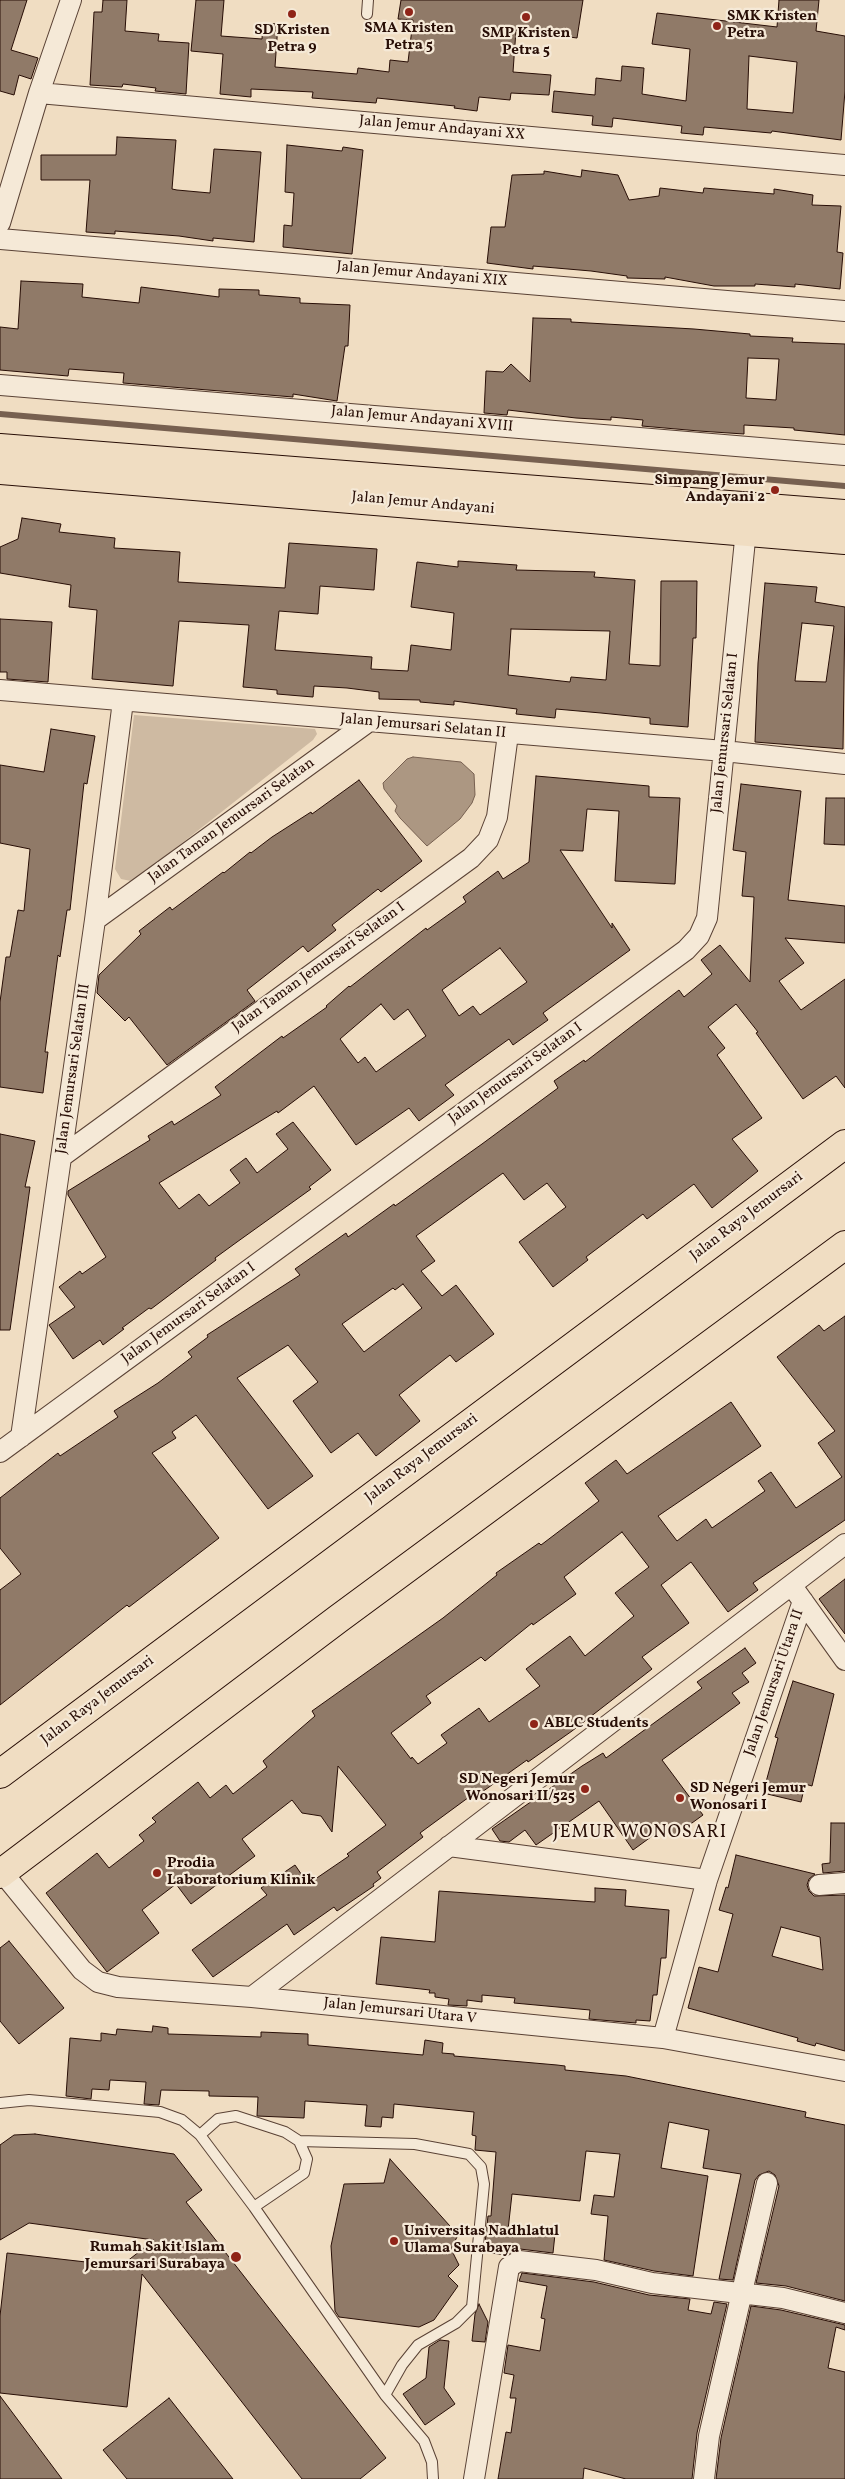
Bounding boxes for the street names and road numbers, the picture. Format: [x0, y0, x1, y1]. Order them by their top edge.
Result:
street label: Jalan Jemur Andayani XX [358, 113, 526, 145]
street label: Jalan Jemur Andayani XIX [336, 259, 508, 291]
street label: Jalan Jemur Andayani XVIII [330, 403, 514, 437]
street label: Jalan Jemur Andayani [351, 489, 495, 519]
street label: Jalan Jemursari Selatan I [709, 652, 743, 814]
street label: Jalan Jemursari Selatan II [339, 711, 507, 743]
street label: Jalan Taman Jemursari Selatan [145, 755, 319, 887]
street label: Jalan Taman Jemursari Selatan I [229, 899, 409, 1037]
street label: Jalan Jemursari Selatan III [53, 983, 95, 1155]
street label: Jalan Jemursari Selatan I [446, 1019, 586, 1129]
street label: Jalan Raya Jemursari [687, 1169, 807, 1265]
street label: Jalan Jemursari Selatan I [119, 1259, 259, 1369]
street label: Jalan Raya Jemursari [362, 1411, 482, 1507]
street label: Jalan Jemursari Utara II [741, 1607, 809, 1759]
street label: Jalan Raya Jemursari [38, 1653, 158, 1749]
street label: Jalan Jemursari Utara V [322, 1995, 478, 2029]

